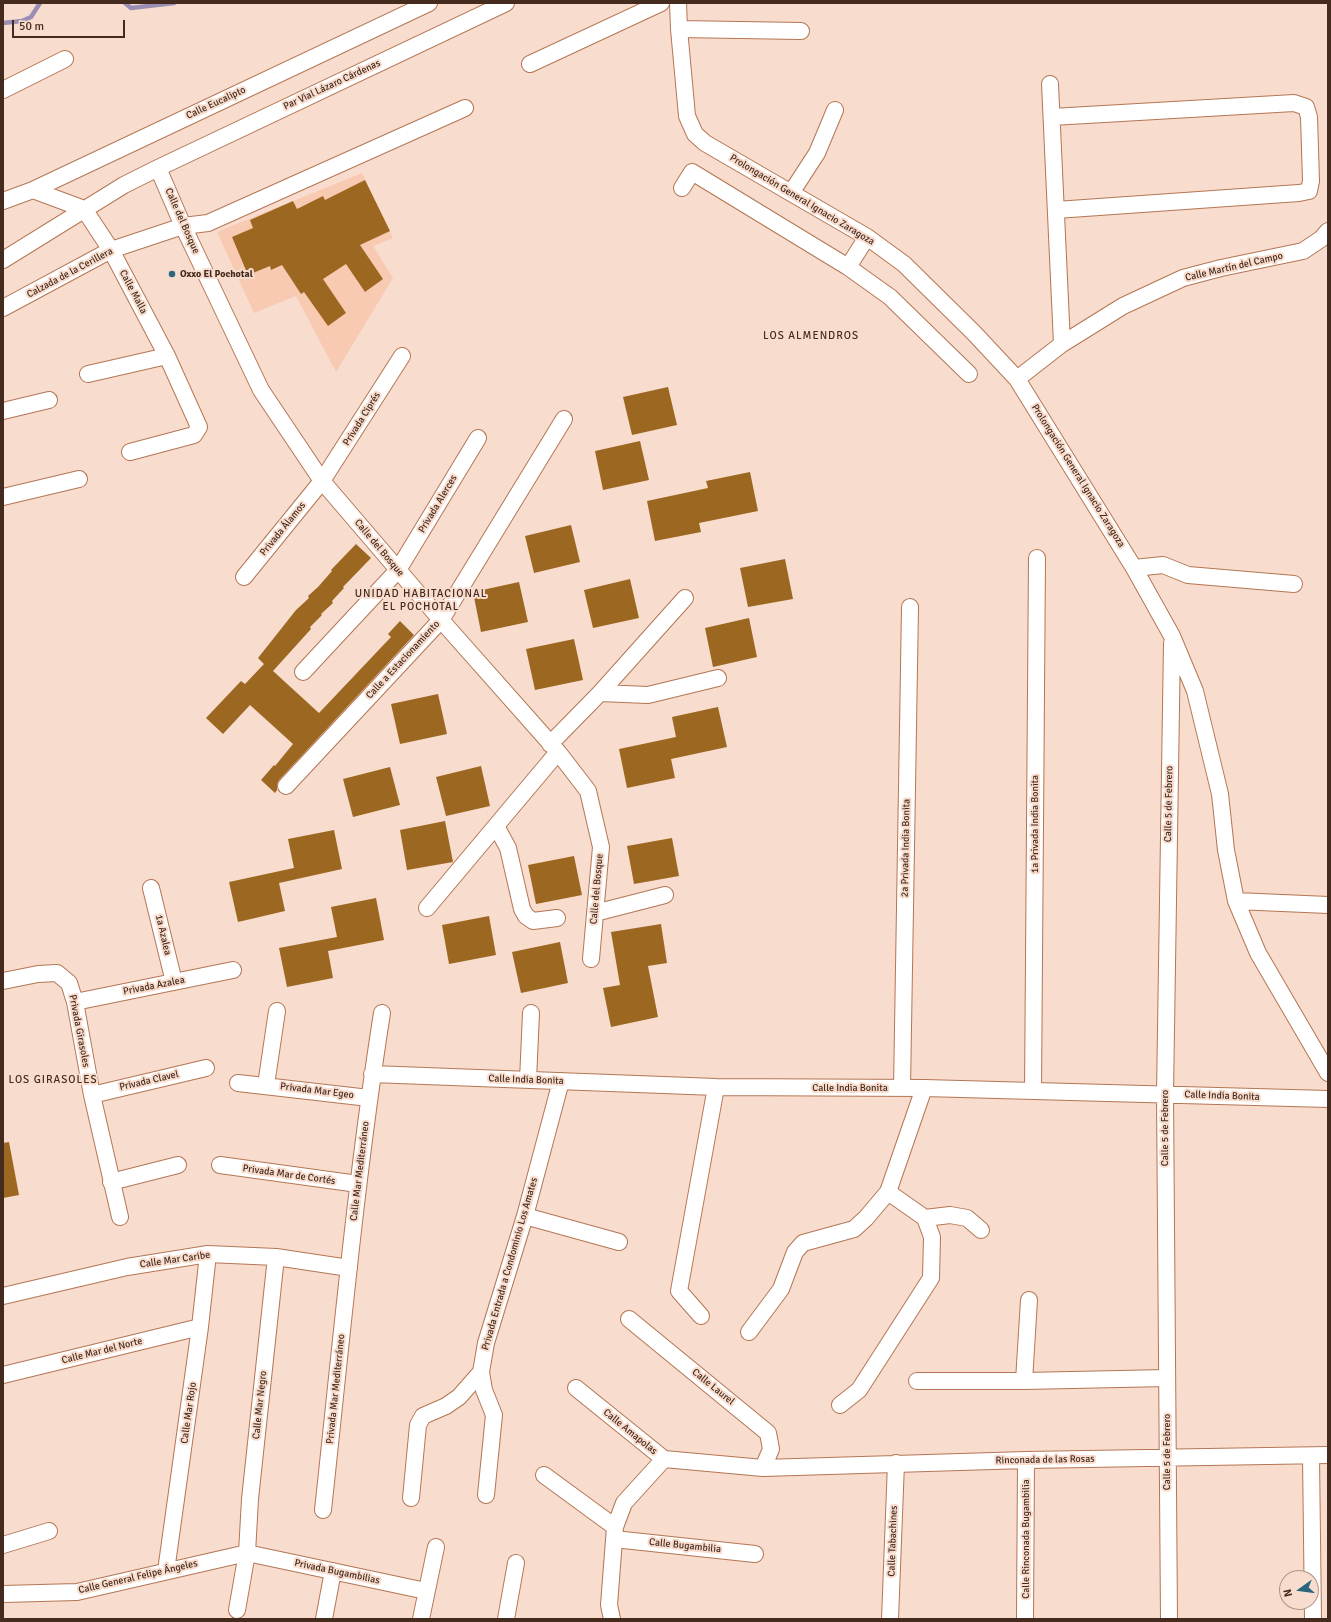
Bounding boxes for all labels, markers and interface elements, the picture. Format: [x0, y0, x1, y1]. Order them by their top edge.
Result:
scale bar [14, 12, 127, 38]
text: 50 m [19, 19, 44, 34]
street label: Par Vial Lázaro Cárdenas [282, 57, 382, 113]
street label: Calle Eucalipto [184, 84, 248, 122]
street label: Prolongación General Ignacio Zaragoza [727, 152, 877, 248]
street label: Calle del Bosque [162, 186, 202, 256]
street label: Calzada de la Cerillera [25, 245, 115, 301]
street label: Calle Martín del Campo [1184, 250, 1284, 284]
street label: Calle Malla [116, 268, 150, 316]
place label: Oxxo El Pochotal [180, 268, 253, 280]
marker: Oxxo El Pochotal [167, 269, 177, 279]
district label: LOS ALMENDROS [763, 329, 859, 343]
street label: Privada Ciprés [341, 390, 383, 448]
street label: Prolongación General Ignacio Zaragoza [1029, 402, 1127, 550]
street label: Privada Alerces [416, 473, 460, 535]
street label: Privada Álamos [258, 500, 308, 558]
street label: Calle del Bosque [352, 517, 406, 579]
district label: UNIDAD HABITACIONAL EL POCHOTAL [355, 587, 487, 613]
street label: Calle a Estacionamiento [364, 618, 442, 702]
street label: Calle 5 de Febrero [1162, 766, 1176, 842]
street label: 1a Privada India Bonita [1029, 775, 1041, 873]
street label: 2a Privada India Bonita [899, 799, 913, 897]
street label: Calle del Bosque [588, 853, 606, 925]
street label: 1a Azalea [153, 914, 173, 956]
street label: Privada Azalea [122, 974, 186, 998]
street label: Privada Girasoles [66, 994, 92, 1068]
street label: Privada Clavel [118, 1068, 180, 1094]
district label: LOS GIRASOLES [8, 1073, 98, 1087]
street label: Calle India Bonita [488, 1073, 564, 1087]
street label: Privada Mar Egeo [279, 1081, 355, 1101]
street label: Calle India Bonita [812, 1082, 888, 1094]
street label: Calle India Bonita [1184, 1089, 1260, 1103]
street label: Calle 5 de Febrero [1159, 1090, 1171, 1166]
street label: Calle Mar Mediterráneo [348, 1120, 372, 1222]
street label: Privada Mar de Cortés [242, 1163, 336, 1187]
street label: Privada Entrada a Condominio Los Amates [480, 1176, 540, 1352]
street label: Calle Mar Caribe [139, 1249, 211, 1271]
street label: Privada Mar Mediterráneo [324, 1333, 348, 1445]
street label: Calle Mar del Norte [60, 1335, 144, 1367]
street label: Calle Laurel [689, 1366, 737, 1408]
street label: Calle Mar Negro [250, 1370, 270, 1440]
street label: Calle Mar Rojo [179, 1381, 199, 1445]
street label: Calle Amapolas [601, 1407, 659, 1457]
street label: Calle 5 de Febrero [1161, 1414, 1173, 1490]
street label: Rinconada de las Rosas [995, 1453, 1095, 1467]
street label: Calle Rinconada Bugambilia [1020, 1479, 1032, 1599]
street label: Calle Tabachines [886, 1505, 900, 1577]
street label: Calle Bugambilia [648, 1536, 722, 1556]
street label: Calle General Felipe Ángeles [77, 1557, 199, 1597]
street label: Privada Bugambilias [293, 1557, 381, 1587]
north arrow [1279, 1570, 1319, 1610]
text: N [1281, 1587, 1295, 1598]

